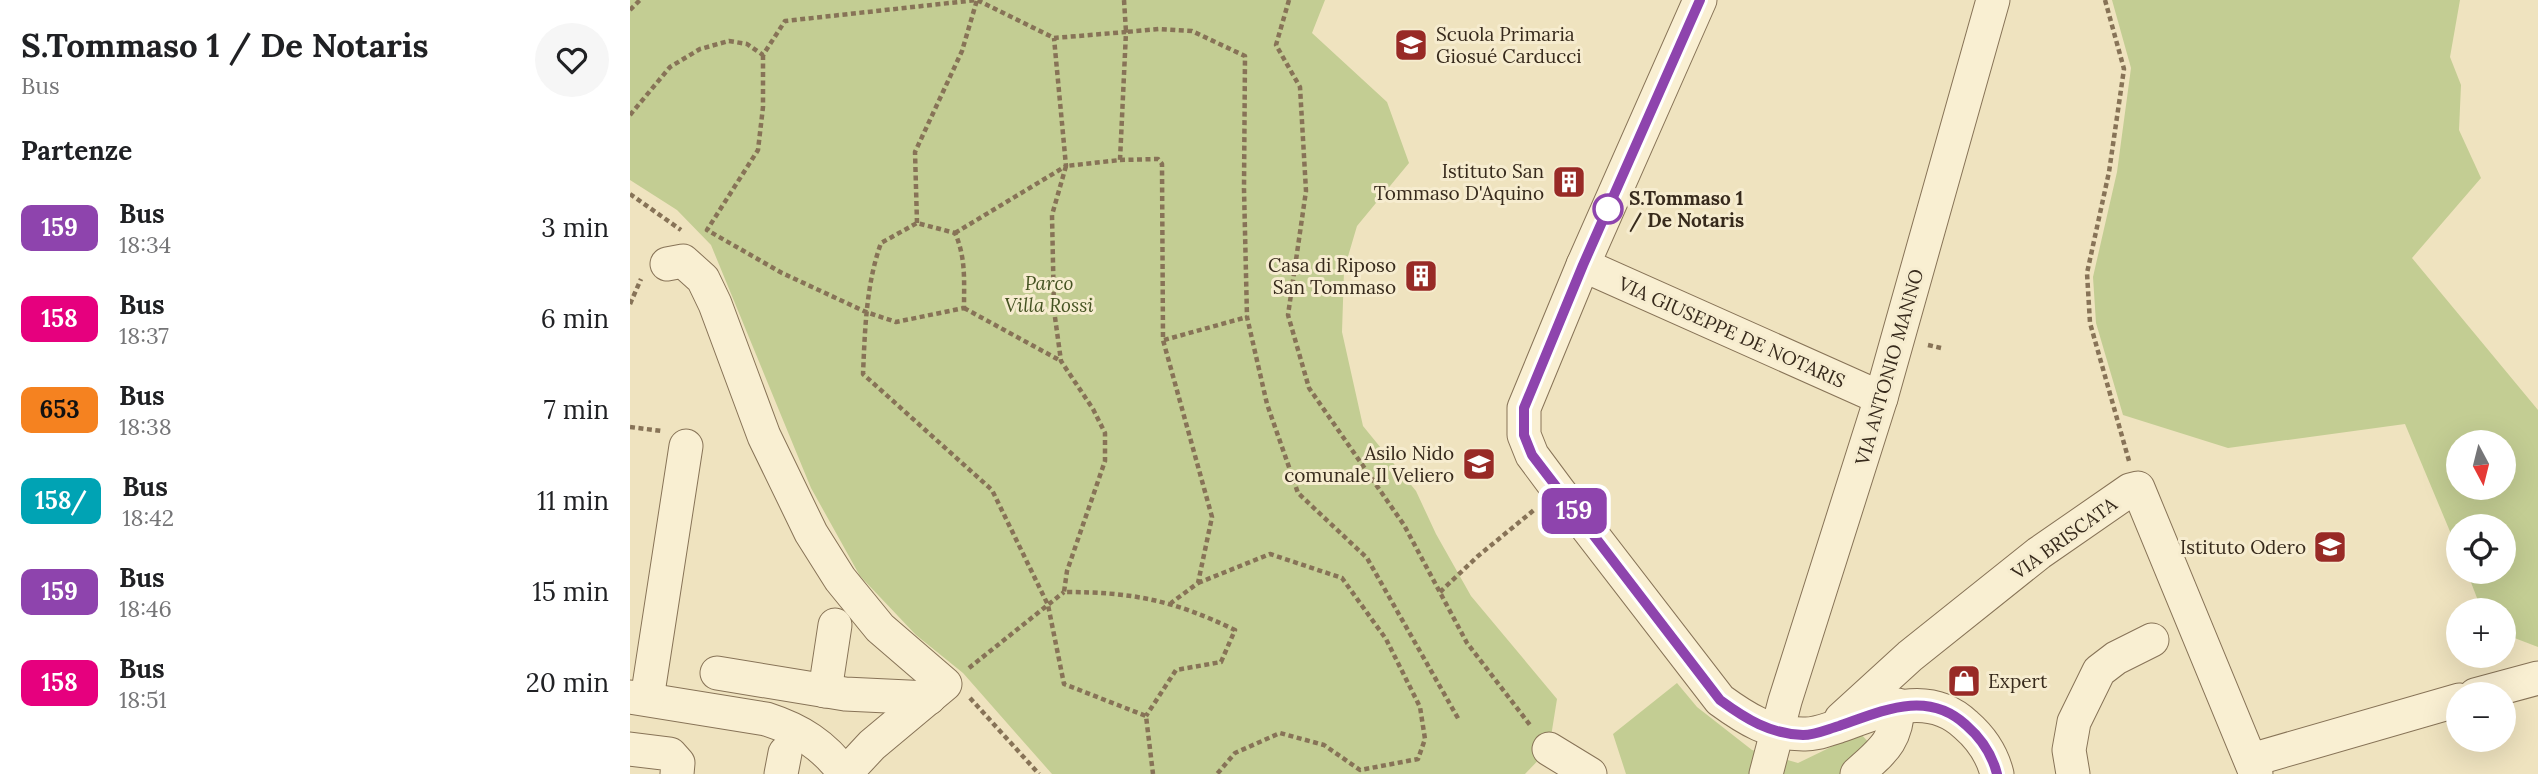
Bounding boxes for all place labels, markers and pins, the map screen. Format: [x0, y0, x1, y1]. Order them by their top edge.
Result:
place label: Scuola Primaria Giosué Carducci [1436, 22, 1582, 68]
school or university icon: Scuola Primaria Giosué Carducci [1392, 26, 1430, 64]
place label: Istituto San Tommaso D'Aquino [1374, 159, 1544, 205]
building icon: Istituto San Tommaso D'Aquino [1550, 163, 1588, 201]
place label: S.Tommaso 1 / De Notaris [1629, 186, 1744, 233]
marker: S.Tommaso 1 / De Notaris [1593, 194, 1623, 224]
place label: Casa di Riposo San Tommaso [1268, 253, 1396, 299]
building icon: Casa di Riposo San Tommaso [1402, 257, 1440, 295]
place label: Asilo Nido comunale Il Veliero [1284, 441, 1454, 487]
school or university icon: Asilo Nido comunale Il Veliero [1460, 445, 1498, 483]
school or university icon: Istituto Odero [2311, 528, 2349, 566]
place label: Istituto Odero [2180, 535, 2306, 559]
shop icon: Expert [1945, 662, 1983, 700]
place label: Expert [1988, 669, 2048, 693]

